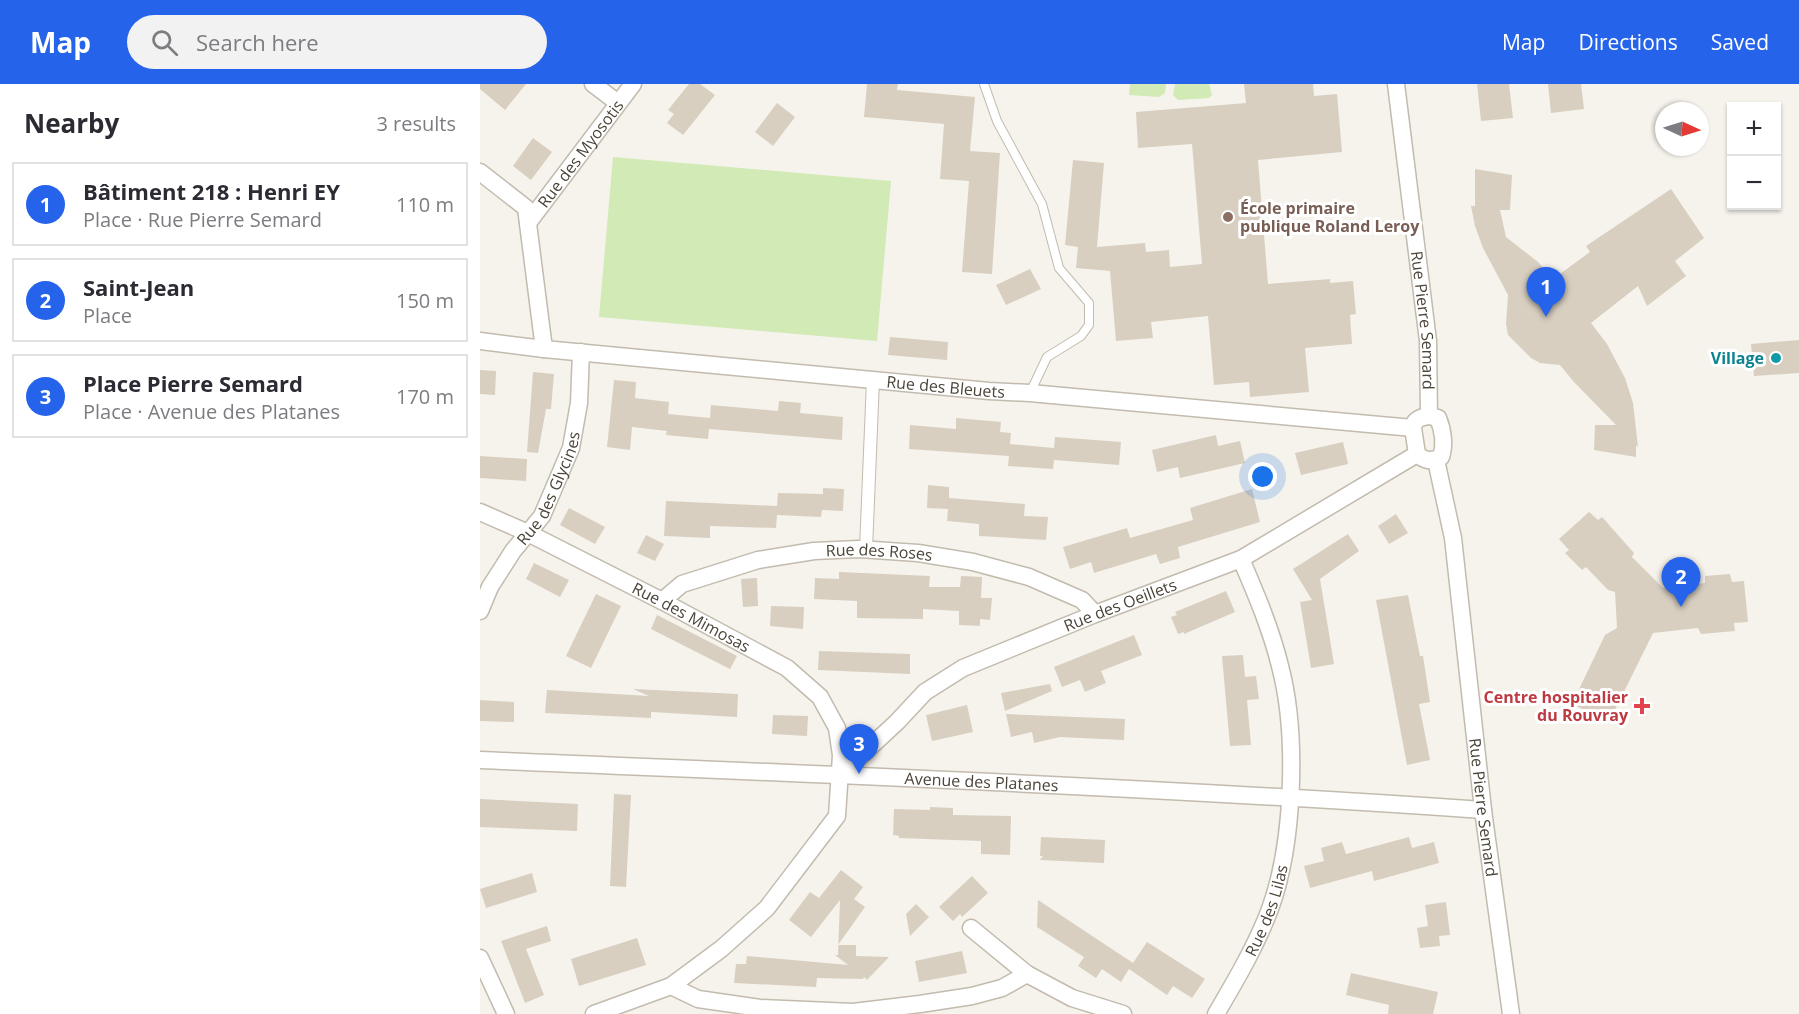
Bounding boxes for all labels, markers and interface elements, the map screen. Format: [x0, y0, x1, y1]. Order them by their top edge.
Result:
search box [127, 15, 547, 69]
text: Map [30, 23, 91, 61]
icon: search [148, 26, 181, 59]
text: Search here [196, 27, 319, 57]
text: Map [1502, 28, 1545, 56]
text: Directions [1578, 28, 1678, 56]
text: Saved [1711, 28, 1769, 56]
street label: Rue des Myosotis [532, 95, 628, 212]
north arrow [1655, 102, 1709, 156]
map controls [1727, 102, 1781, 210]
button: + [1727, 102, 1781, 156]
text: Nearby [24, 105, 119, 141]
text: 3 results [376, 110, 456, 137]
button: − [1727, 156, 1781, 210]
text: Bâtiment 218 : Henri EY [83, 176, 340, 206]
text: 1 [40, 191, 51, 218]
text: 110 m [396, 191, 454, 218]
place label: École primaire publique Roland Leroy [1240, 197, 1420, 237]
text: Place · Rue Pierre Semard [83, 206, 322, 233]
marker: École primaire publique Roland Leroy [1221, 210, 1235, 224]
street label: Rue Pierre Semard [1406, 250, 1440, 390]
pin: 1 [1526, 268, 1566, 317]
text: Saint-Jean [83, 272, 194, 302]
text: 2 [40, 287, 51, 314]
text: 150 m [396, 287, 454, 314]
text: Place [83, 302, 132, 329]
place label: Village [1711, 347, 1764, 369]
marker: Village [1769, 351, 1783, 365]
text: Place Pierre Semard [83, 368, 303, 398]
street label: Rue des Bleuets [886, 370, 1005, 403]
text: 3 [40, 383, 51, 410]
text: 170 m [396, 383, 454, 410]
text: Place · Avenue des Platanes [83, 398, 340, 425]
street label: Rue des Glycines [511, 430, 585, 550]
your location [1248, 462, 1277, 491]
street label: Rue des Roses [825, 538, 934, 566]
pin: 2 [1662, 558, 1700, 607]
street label: Rue des Oeillets [1060, 573, 1180, 637]
street label: Rue des Mimosas [629, 577, 754, 657]
place label: Centre hospitalier du Rouvray [1484, 686, 1629, 726]
marker: Centre hospitalier du Rouvray [1633, 697, 1651, 715]
pin: 3 [840, 724, 878, 774]
street label: Rue Pierre Semard [1464, 737, 1503, 878]
street label: Avenue des Platanes [904, 767, 1059, 796]
street label: Rue des Lilas [1239, 863, 1293, 960]

